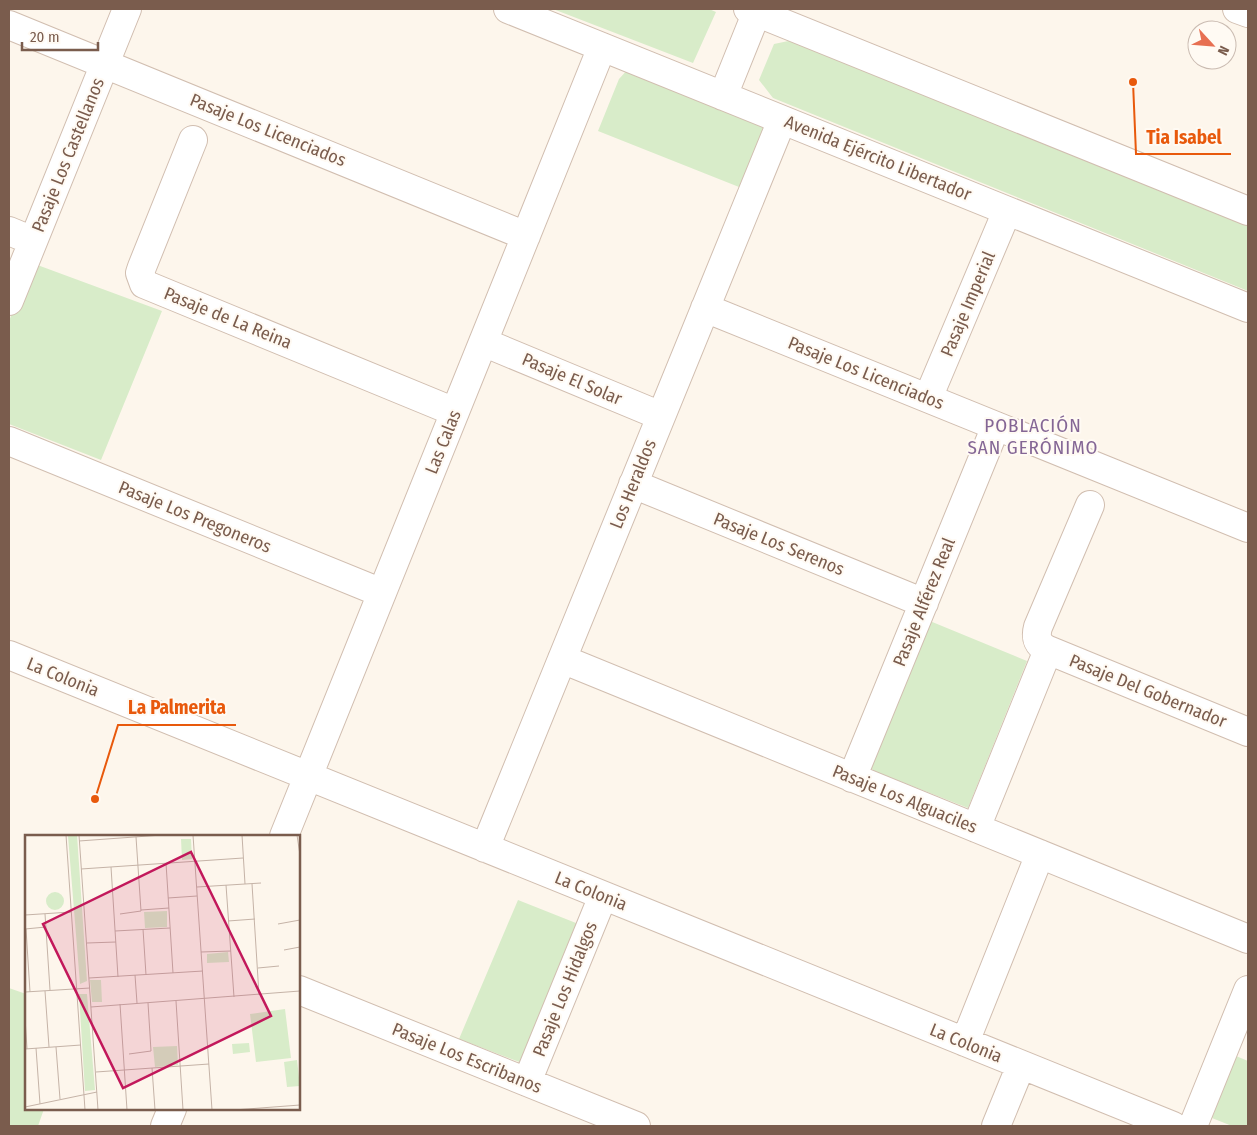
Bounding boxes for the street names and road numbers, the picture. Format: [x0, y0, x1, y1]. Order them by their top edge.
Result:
street label: Pasaje Los Castellanos [27, 74, 109, 235]
street label: Pasaje Los Licenciados [187, 89, 349, 171]
street label: Avenida Ejército Libertador [781, 110, 975, 206]
street label: Pasaje Imperial [936, 248, 1000, 360]
street label: Pasaje de La Reina [161, 282, 295, 354]
street label: Pasaje Los Licenciados [785, 332, 947, 414]
street label: Pasaje El Solar [519, 348, 626, 410]
street label: Las Calas [420, 406, 466, 477]
street label: Los Heraldos [605, 436, 661, 532]
street label: Pasaje Los Pregoneros [115, 476, 275, 558]
street label: Pasaje Los Serenos [710, 508, 848, 580]
street label: Pasaje Alférez Real [888, 534, 960, 670]
street label: Pasaje Del Gobernador [1066, 649, 1230, 733]
street label: La Colonia [24, 653, 103, 702]
street label: Pasaje Los Alguaciles [829, 760, 981, 838]
street label: La Colonia [552, 867, 631, 916]
street label: Pasaje Los Hidalgos [528, 918, 602, 1060]
street label: Pasaje Los Escribanos [389, 1018, 545, 1098]
street label: La Colonia [927, 1019, 1006, 1068]

